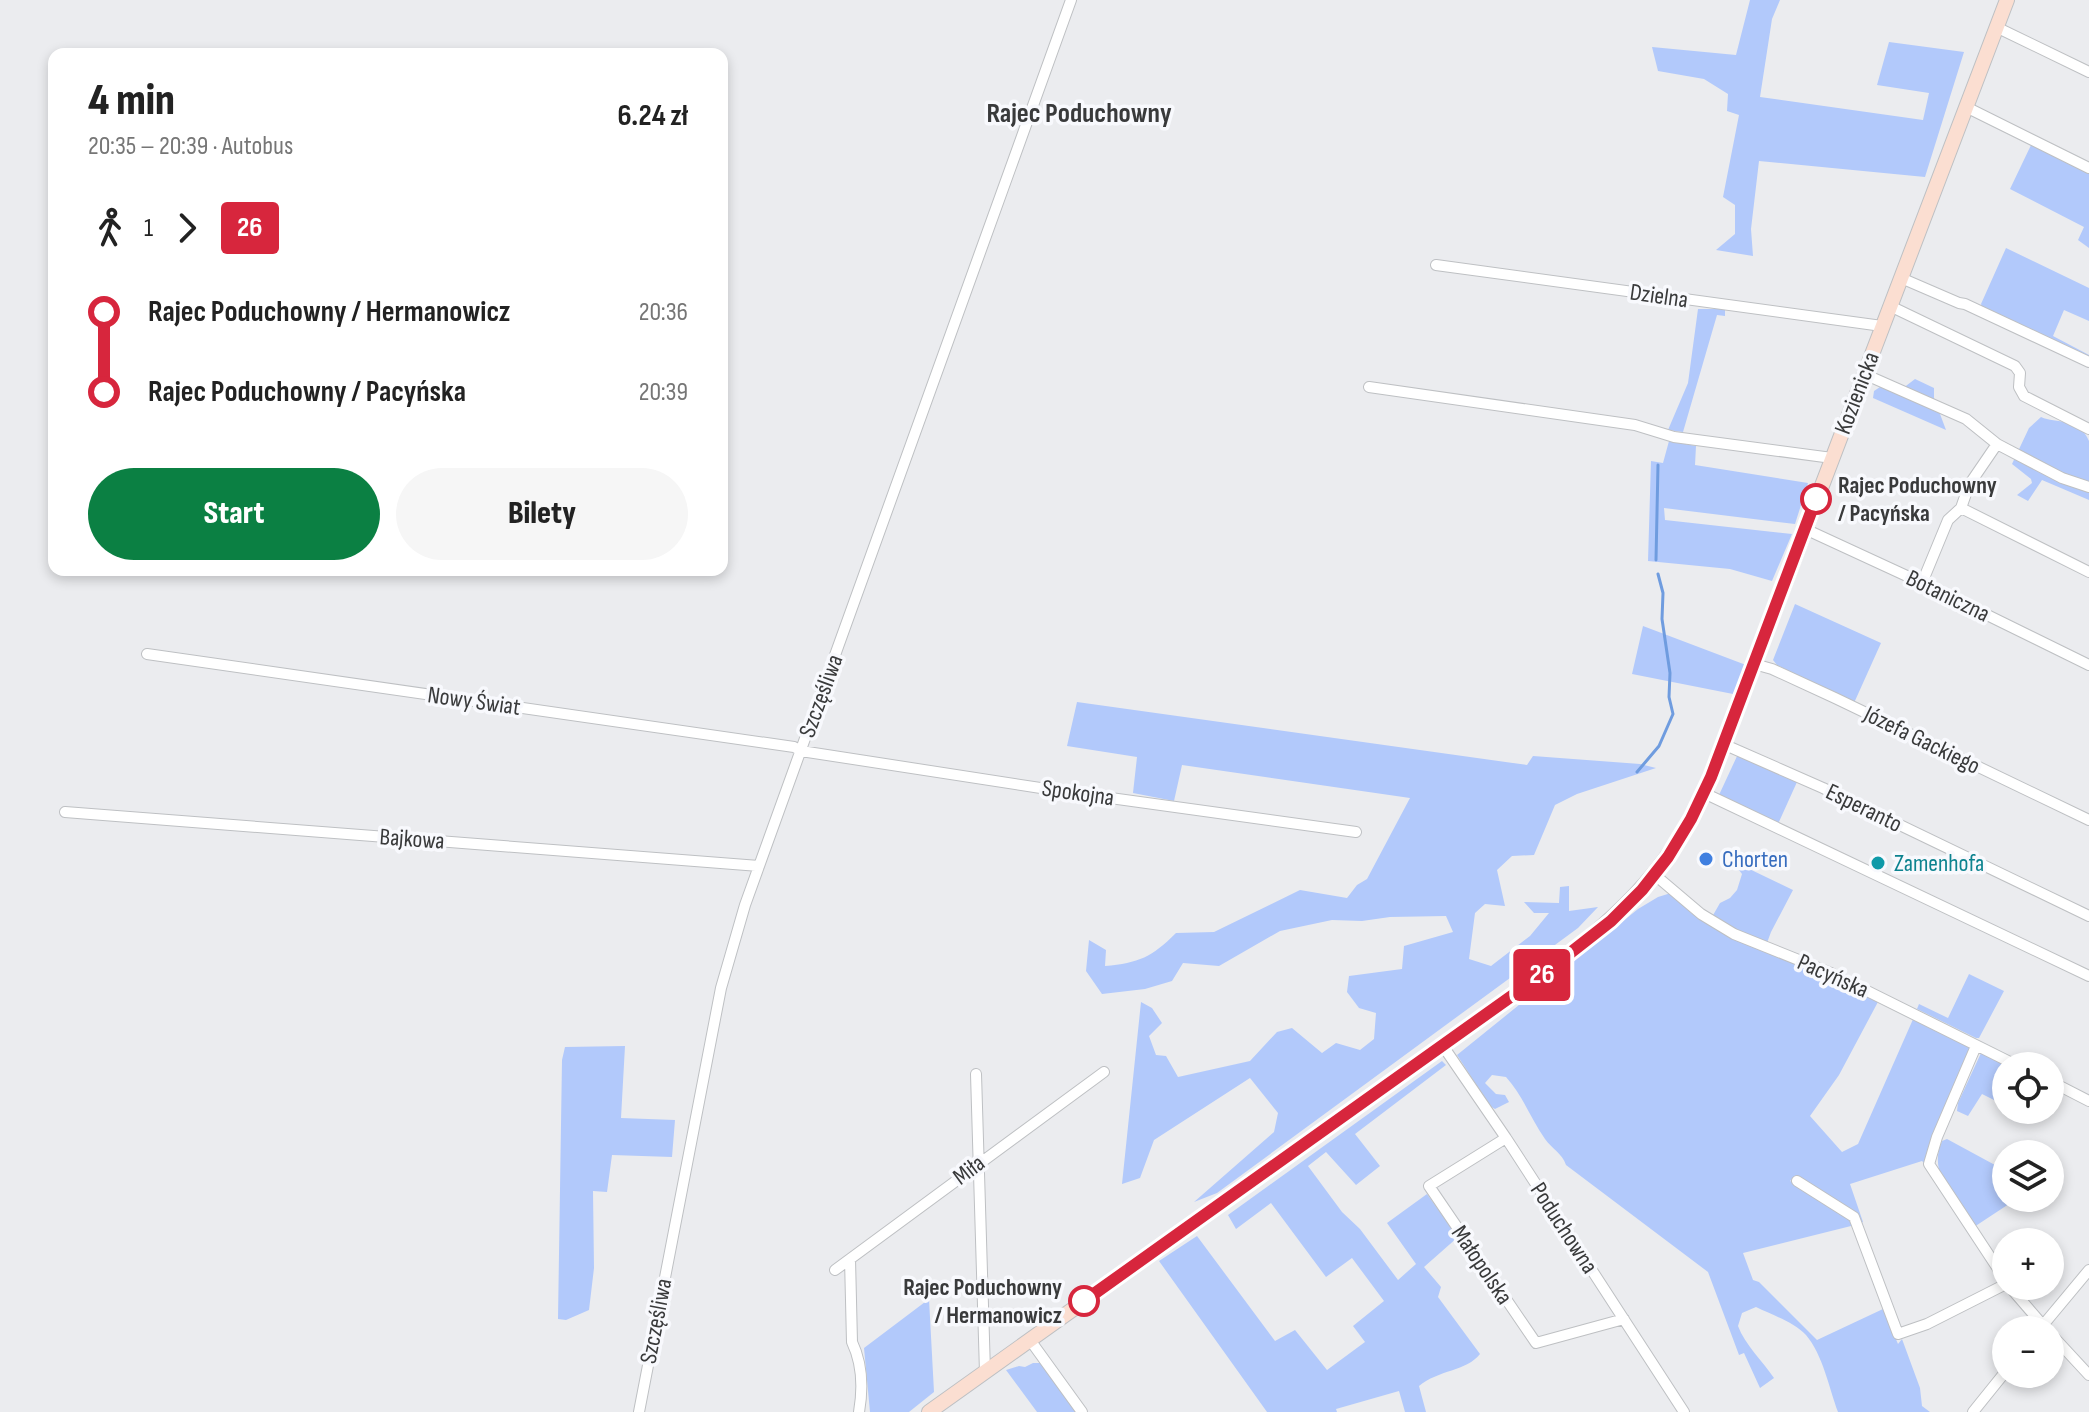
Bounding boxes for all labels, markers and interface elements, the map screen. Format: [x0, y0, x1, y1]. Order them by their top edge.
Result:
text: 4 min [88, 74, 175, 127]
district label: Rajec Poduchowny [986, 97, 1172, 130]
text: 6.24 zł [618, 98, 688, 134]
text: 20:35 – 20:39 · Autobus [88, 131, 293, 162]
icon: walk [88, 206, 132, 250]
icon: forward [165, 206, 209, 250]
text: 26 [237, 211, 263, 244]
text: 1 [144, 213, 153, 244]
street label: Dzielna [1628, 278, 1690, 314]
text: Rajec Poduchowny / Hermanowicz [148, 294, 510, 330]
text: 20:36 [639, 297, 688, 328]
street label: Kozienicka [1828, 348, 1886, 438]
text: Rajec Poduchowny / Pacyńska [148, 374, 466, 410]
text: 20:39 [639, 377, 688, 408]
button: Start [88, 468, 380, 560]
button: Bilety [396, 468, 688, 560]
place label: Rajec Poduchowny / Pacyńska [1838, 471, 1997, 528]
marker: Rajec Poduchowny / Pacyńska [1801, 484, 1831, 514]
street label: Botaniczna [1901, 563, 1995, 629]
street label: Szczęśliwa [793, 650, 849, 742]
street label: Nowy Świat [426, 680, 522, 722]
street label: Józefa Gackiego [1858, 699, 1985, 781]
street label: Spokojna [1040, 774, 1116, 812]
street label: Esperanto [1821, 777, 1907, 839]
street label: Bajkowa [378, 822, 446, 856]
place label: Chorten [1722, 845, 1788, 874]
place label: Zamenhofa [1894, 849, 1984, 878]
marker: Chorten [1697, 850, 1715, 868]
marker: Zamenhofa [1869, 854, 1887, 872]
street label: Pacyńska [1793, 947, 1873, 1005]
line badge: 26 [1506, 949, 1578, 1001]
text: 26 [1529, 958, 1555, 991]
map controls [1992, 1052, 2064, 1388]
button: locate [1992, 1052, 2064, 1124]
button: layers [1992, 1140, 2064, 1212]
street label: Miła [947, 1149, 991, 1191]
street label: Poduchowna [1524, 1177, 1604, 1279]
street label: Małopolska [1445, 1220, 1519, 1310]
button: + [1992, 1228, 2064, 1300]
place label: Rajec Poduchowny / Hermanowicz [903, 1273, 1062, 1330]
street label: Szczęśliwa [634, 1276, 678, 1366]
marker: Rajec Poduchowny / Hermanowicz [1069, 1286, 1099, 1316]
button: − [1992, 1316, 2064, 1388]

